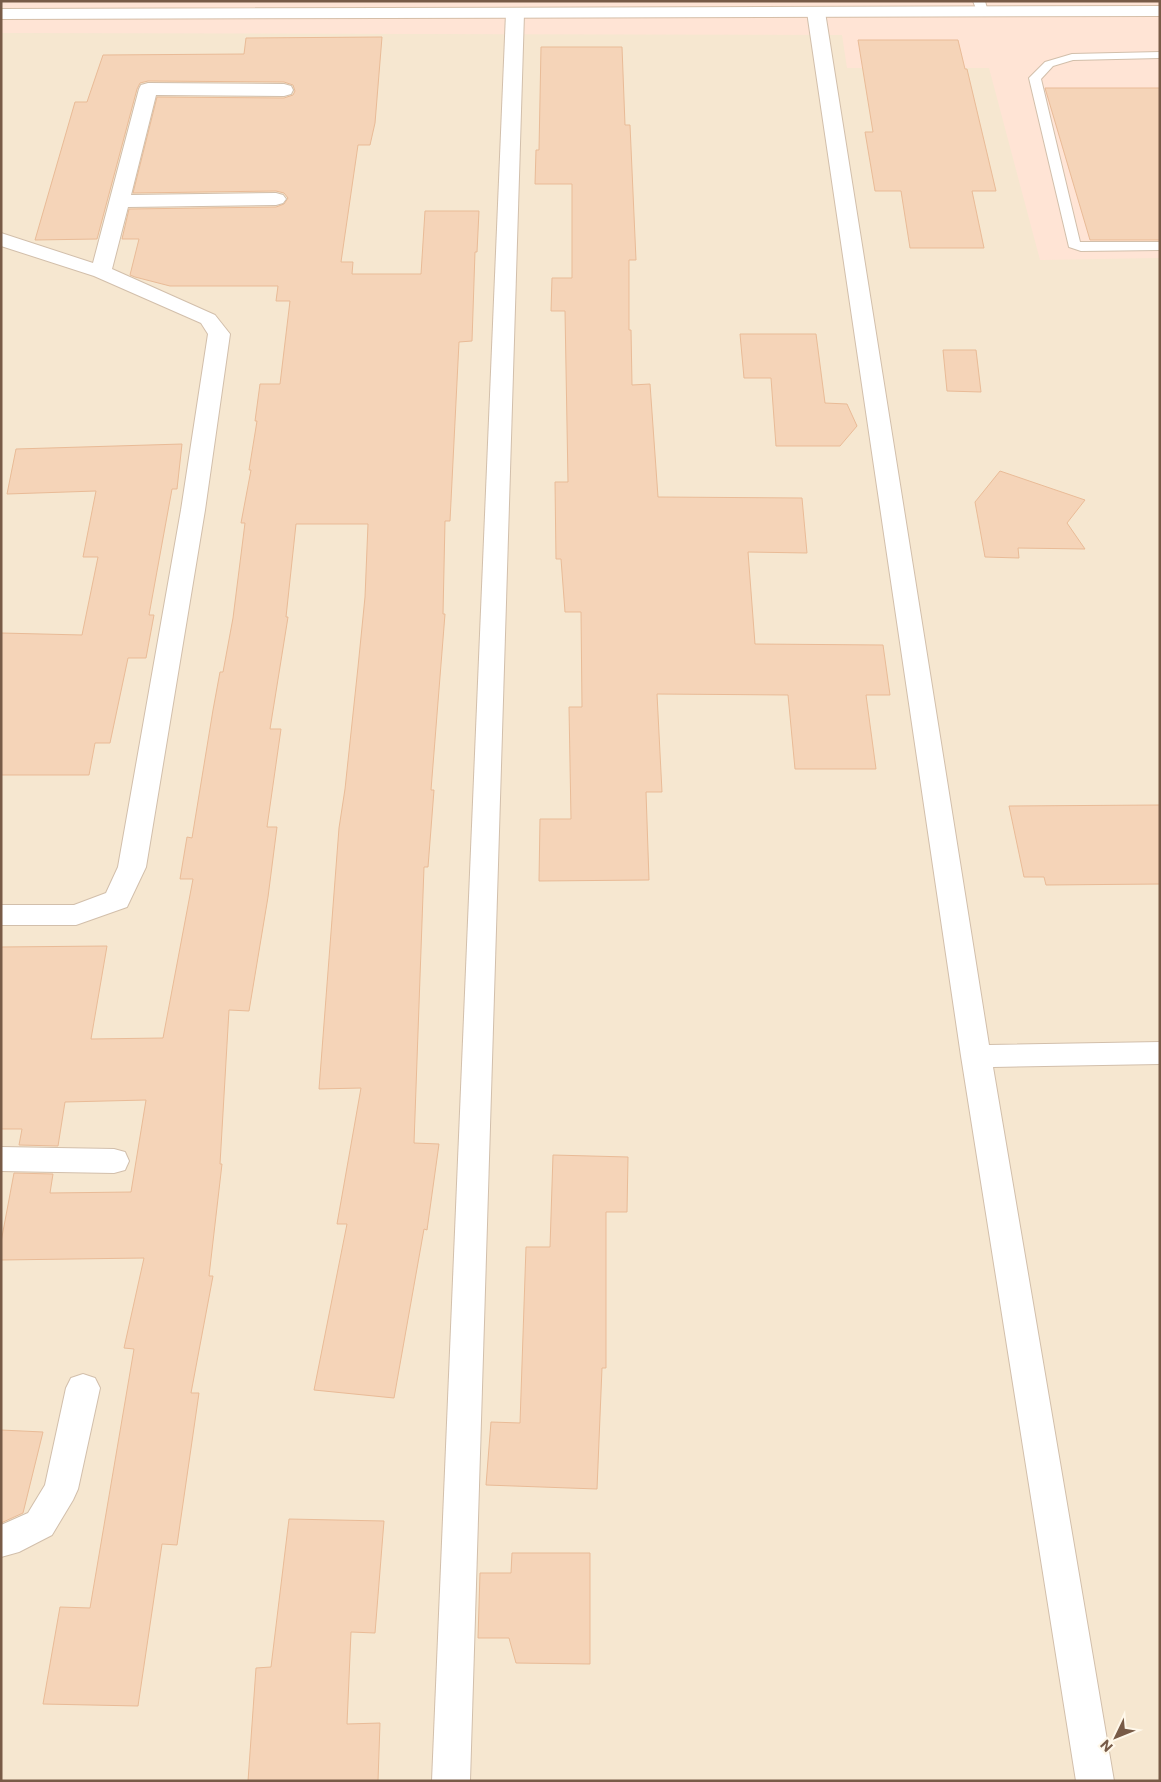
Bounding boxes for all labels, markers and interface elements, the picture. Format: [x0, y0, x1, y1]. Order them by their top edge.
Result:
north arrow [1091, 1712, 1141, 1762]
text: N [1096, 1737, 1116, 1756]

